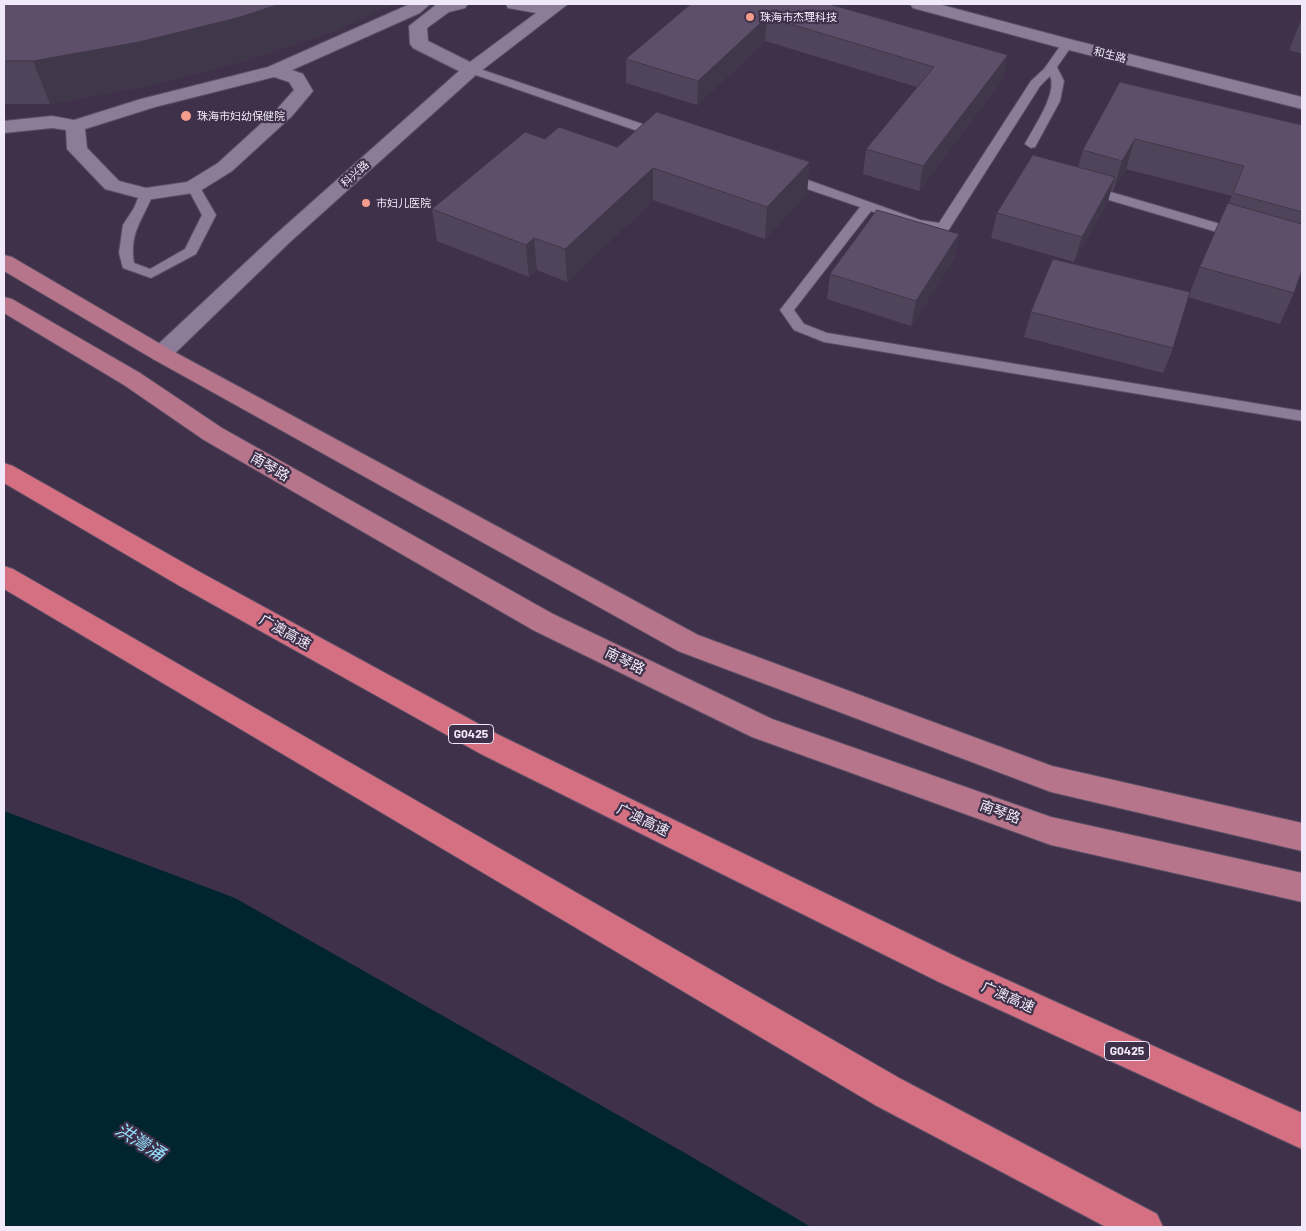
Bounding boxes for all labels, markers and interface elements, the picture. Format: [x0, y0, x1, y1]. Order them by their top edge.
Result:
place label: 珠海市杰理科技 [760, 10, 837, 24]
marker: 珠海市杰理科技 [744, 11, 756, 23]
street label: 和生路 [1092, 45, 1128, 65]
marker: 珠海市妇幼保健院 [179, 109, 193, 123]
place label: 珠海市妇幼保健院 [197, 109, 285, 123]
street label: 科兴路 [338, 158, 372, 190]
place label: 市妇儿医院 [376, 196, 431, 210]
marker: 市妇儿医院 [360, 197, 372, 209]
street label: 南琴路 [248, 449, 292, 485]
street label: 广澳高速 [256, 611, 314, 653]
street label: 南琴路 [602, 644, 648, 678]
road number: G0425 [448, 724, 494, 744]
street label: 南琴路 [977, 797, 1023, 827]
street label: 广澳高速 [614, 800, 672, 840]
street label: 广澳高速 [979, 978, 1037, 1016]
road number: G0425 [1104, 1042, 1150, 1060]
water label: 洪灣涌 [111, 1119, 169, 1165]

